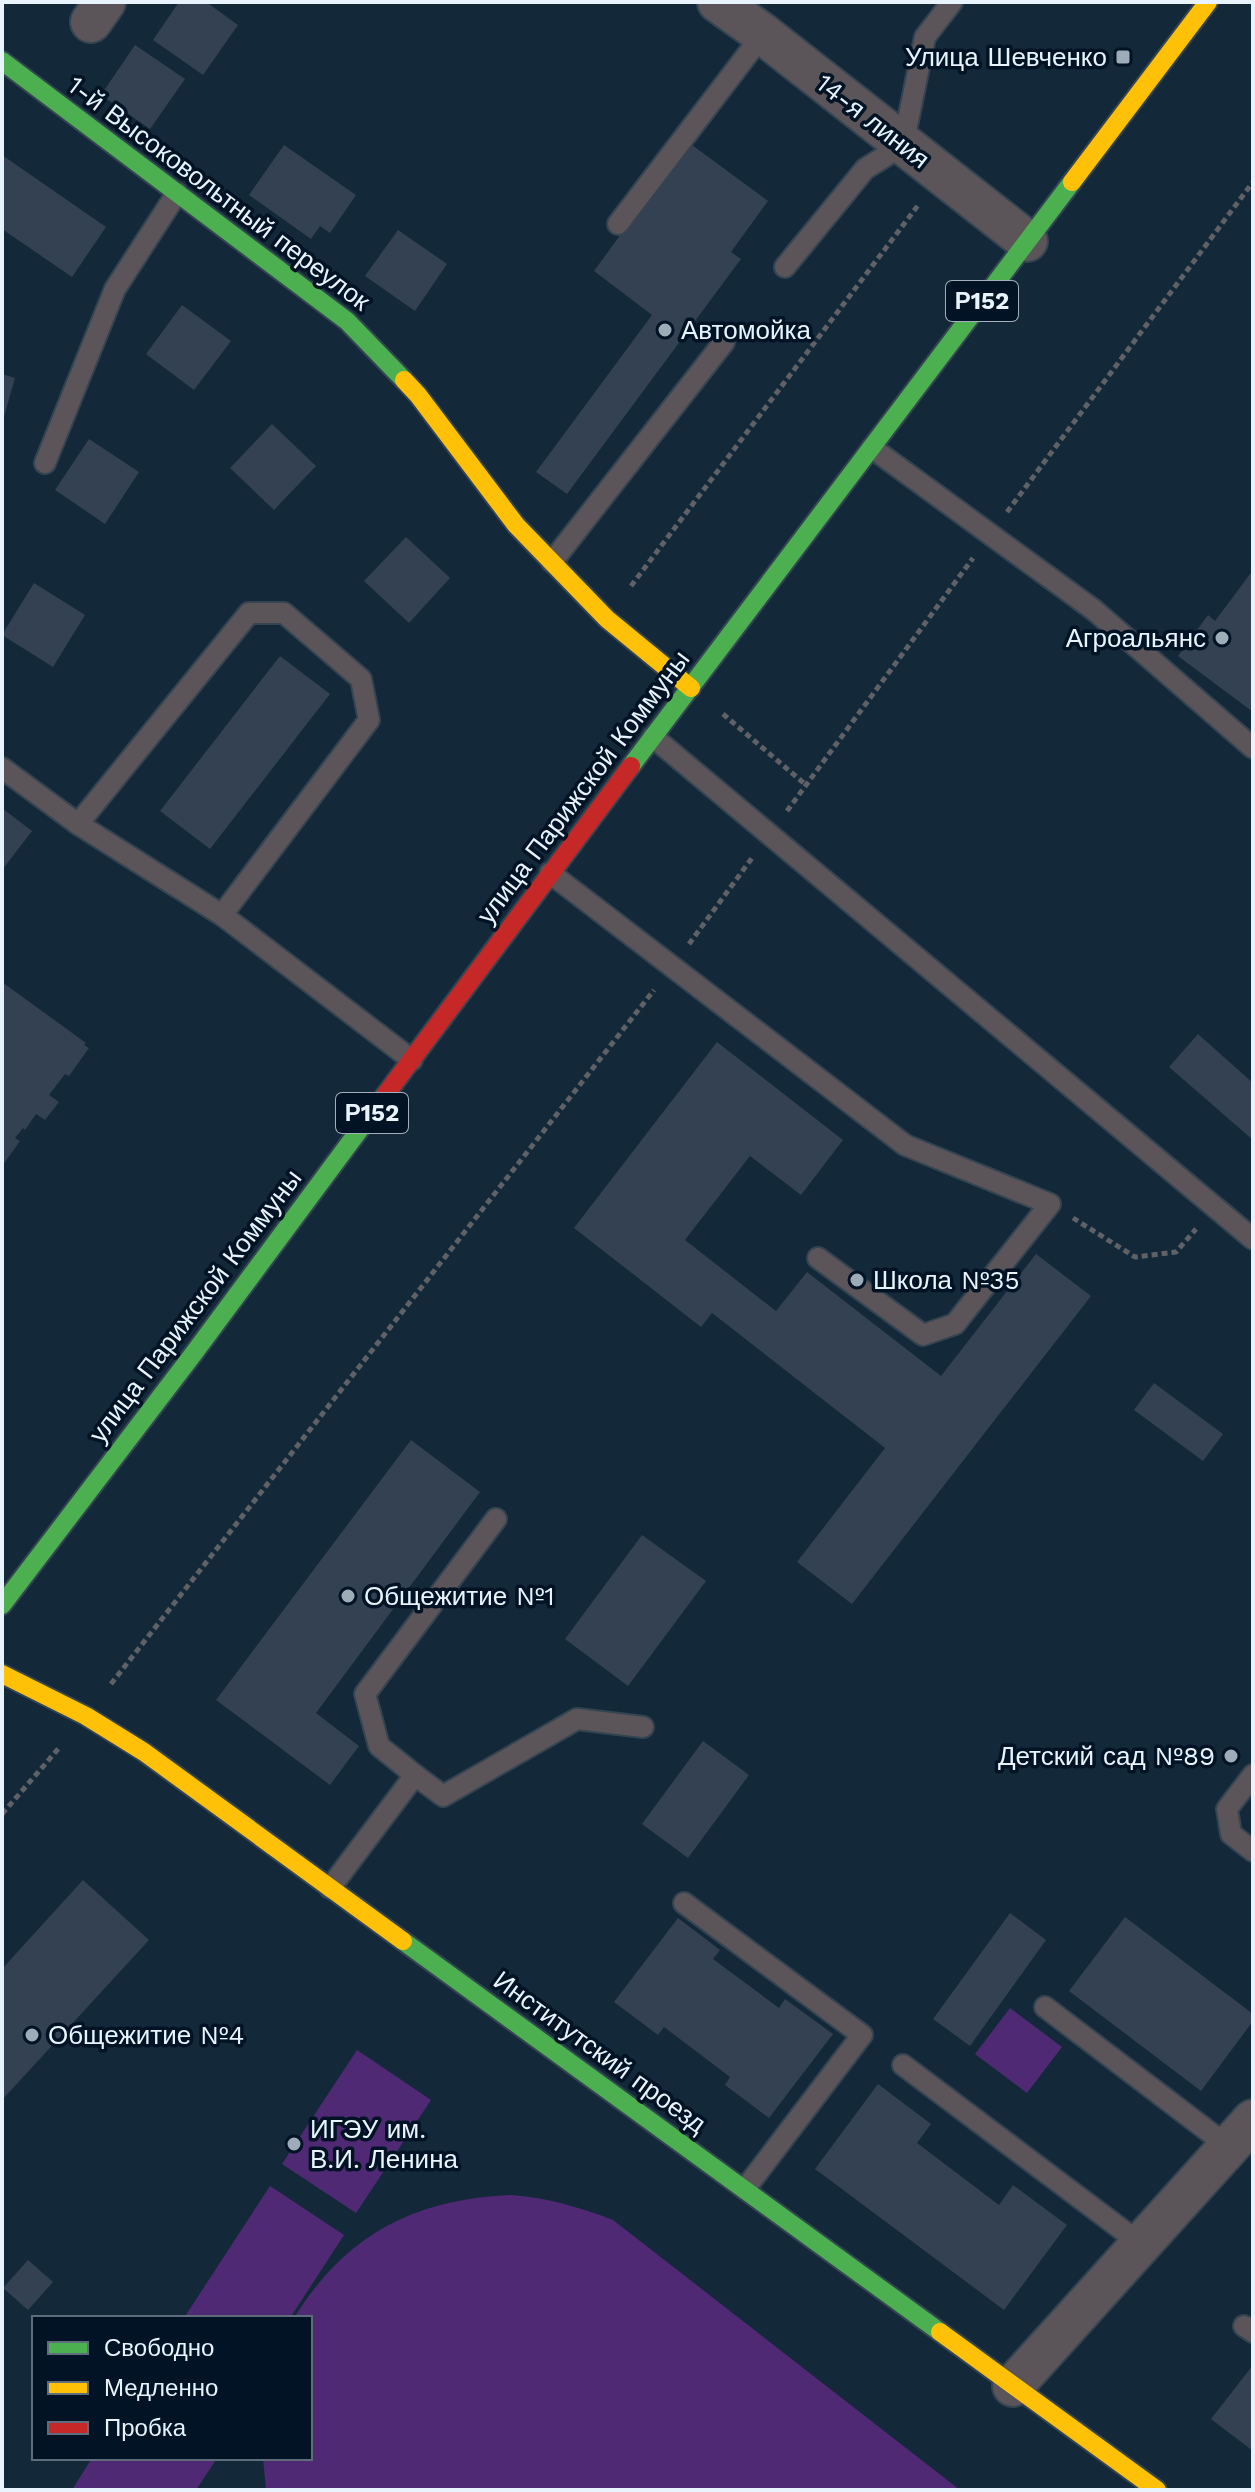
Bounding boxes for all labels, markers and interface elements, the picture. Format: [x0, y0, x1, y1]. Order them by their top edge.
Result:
place label: Улица Шевченко [905, 42, 1107, 72]
marker: Улица Шевченко [1114, 48, 1132, 66]
street label: 14-я линия [811, 68, 935, 174]
street label: 1-й Высоковольтный переулок [62, 70, 376, 317]
road number: Р152 [946, 281, 1018, 321]
place label: Автомойка [681, 315, 811, 345]
marker: Автомойка [656, 321, 674, 339]
place label: Агроальянс [1066, 623, 1206, 653]
marker: Агроальянс [1213, 629, 1231, 647]
street label: улица Парижской Коммуны [470, 645, 696, 929]
road number: Р152 [336, 1093, 408, 1133]
street label: улица Парижской Коммуны [82, 1164, 308, 1448]
place label: Школа №35 [873, 1265, 1020, 1295]
marker: Школа №35 [848, 1271, 866, 1289]
place label: Общежитие №1 [364, 1581, 555, 1611]
marker: Общежитие №1 [339, 1587, 357, 1605]
place label: Детский сад №89 [998, 1741, 1215, 1771]
marker: Детский сад №89 [1222, 1747, 1240, 1765]
street label: Институтский проезд [488, 1965, 712, 2139]
place label: Общежитие №4 [48, 2020, 244, 2050]
marker: Общежитие №4 [23, 2026, 41, 2044]
place label: ИГЭУ им. В.И. Ленина [310, 2114, 458, 2174]
marker: ИГЭУ им. В.И. Ленина [285, 2135, 303, 2153]
legend [32, 2316, 312, 2460]
text: Свободно [104, 2334, 214, 2362]
text: Медленно [104, 2374, 218, 2402]
text: Пробка [104, 2414, 187, 2442]

